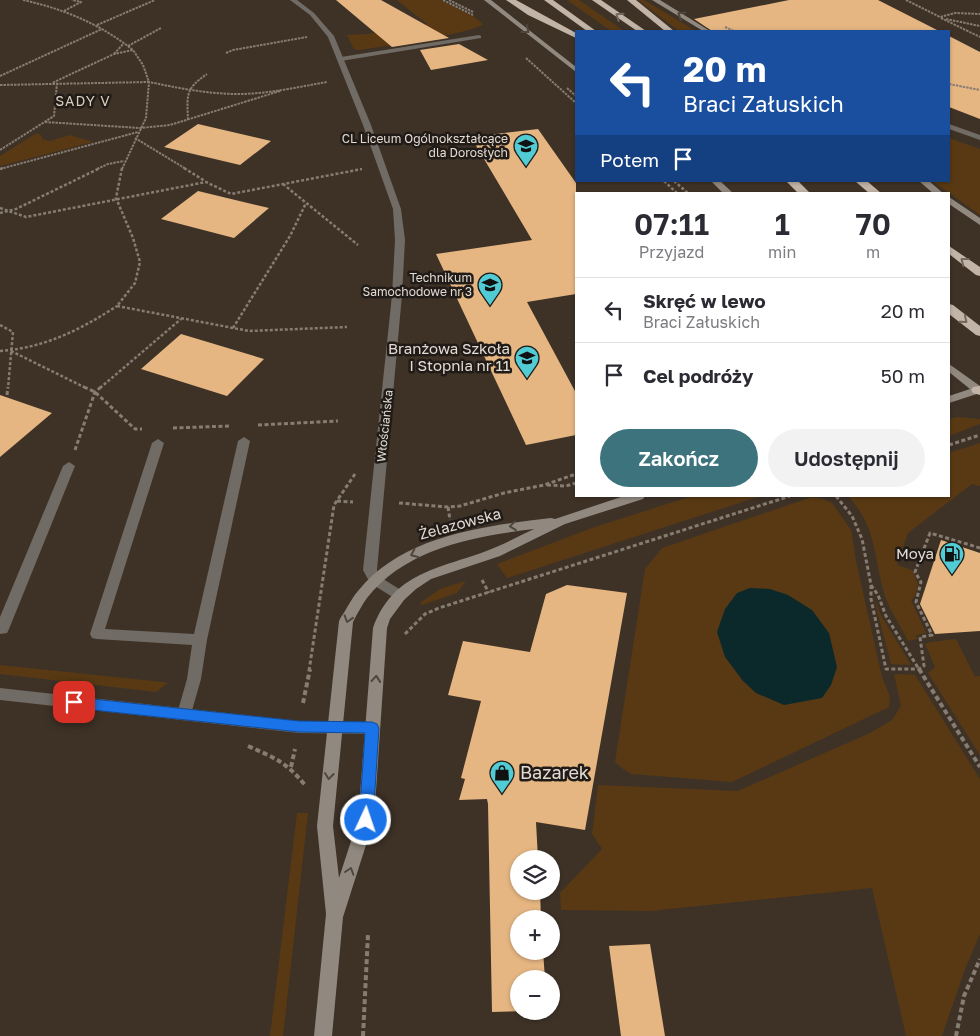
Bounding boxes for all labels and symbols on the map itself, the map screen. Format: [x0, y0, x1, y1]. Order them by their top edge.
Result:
one-way arrow [616, 12, 625, 22]
one-way arrow [678, 12, 687, 21]
one-way arrow [520, 24, 529, 32]
district label: SADY V [55, 92, 111, 109]
place label: CL Liceum Ogólnokształcące dla Dorosłych [342, 131, 508, 160]
school or university icon: CL Liceum Ogólnokształcące dla Dorosłych [513, 133, 539, 167]
one-way arrow [961, 258, 970, 266]
place label: Technikum Samochodowe nr 3 [362, 270, 472, 299]
school or university icon: Technikum Samochodowe nr 3 [477, 272, 503, 306]
one-way arrow [959, 314, 968, 323]
place label: Branżowa Szkoła I Stopnia nr 11 [388, 339, 510, 374]
school or university icon: Branżowa Szkoła I Stopnia nr 11 [514, 345, 540, 379]
street label: Włościańska [373, 389, 396, 463]
street label: Żelazowska [417, 503, 503, 543]
one-way arrow [508, 520, 516, 531]
fuel station icon: Moya [939, 541, 965, 575]
place label: Moya [896, 544, 934, 562]
one-way arrow [410, 548, 419, 559]
one-way arrow [343, 615, 353, 623]
one-way arrow [370, 675, 381, 683]
pin [53, 681, 95, 723]
shop icon: Bazarek [489, 760, 515, 794]
place label: Bazarek [520, 761, 589, 783]
one-way arrow [324, 772, 335, 780]
position arrow [339, 793, 391, 845]
one-way arrow [344, 867, 354, 875]

